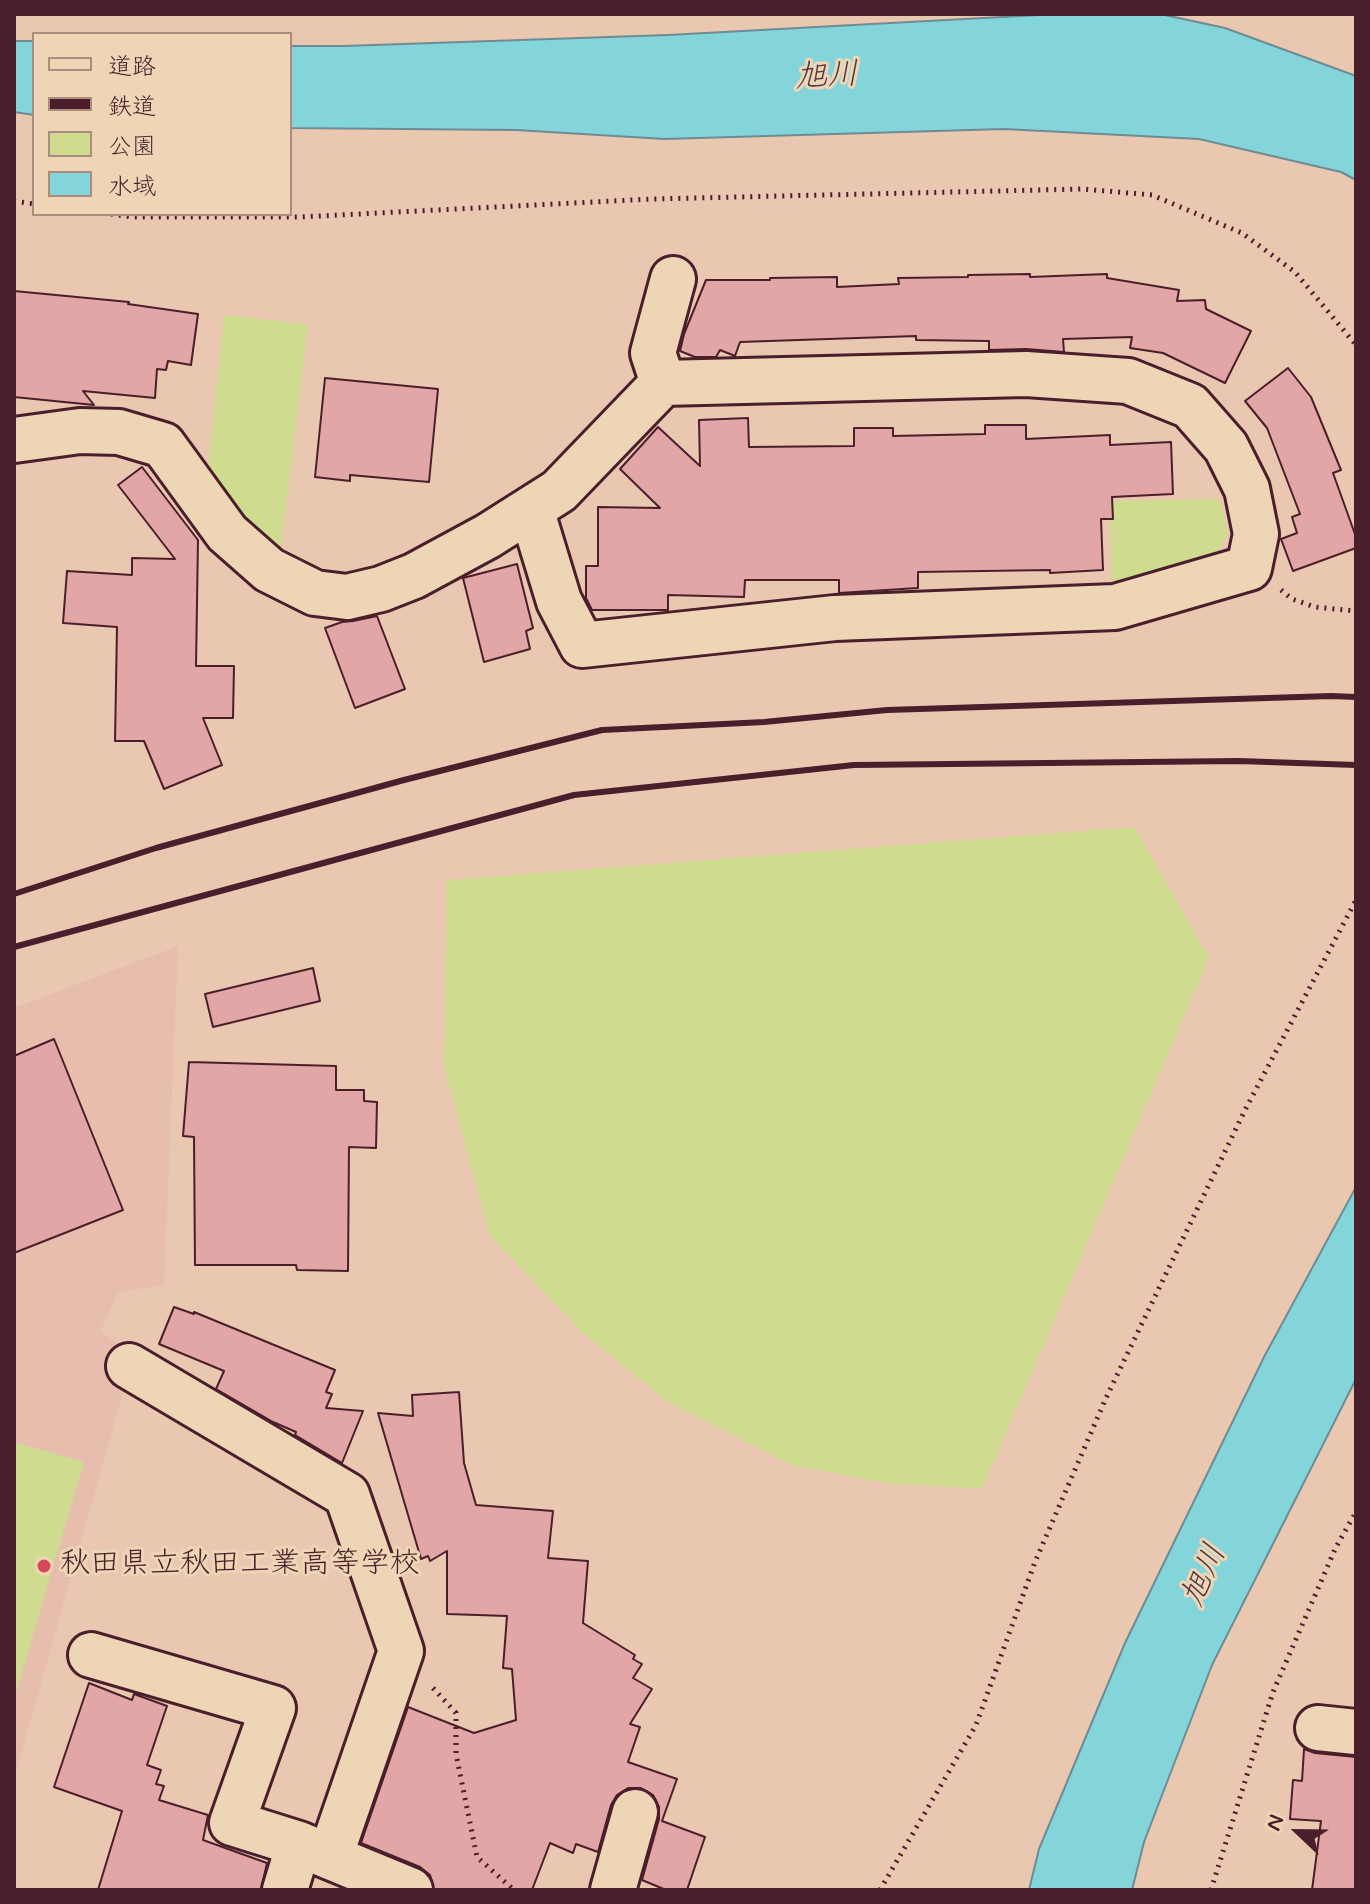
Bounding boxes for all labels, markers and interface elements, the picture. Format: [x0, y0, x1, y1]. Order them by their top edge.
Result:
legend [32, 32, 292, 216]
text: 道路 [108, 52, 156, 83]
water label: 旭川 [794, 57, 860, 99]
text: 鉄道 [108, 92, 156, 123]
text: 公園 [108, 132, 156, 163]
text: 水域 [108, 172, 156, 203]
water label: 旭川 [1175, 1539, 1237, 1613]
place label: 秋田県立秋田工業高等学校 [60, 1548, 420, 1584]
marker: 秋田県立秋田工業高等学校 [35, 1557, 53, 1575]
north arrow [1258, 1792, 1338, 1872]
text: N [1260, 1811, 1291, 1835]

